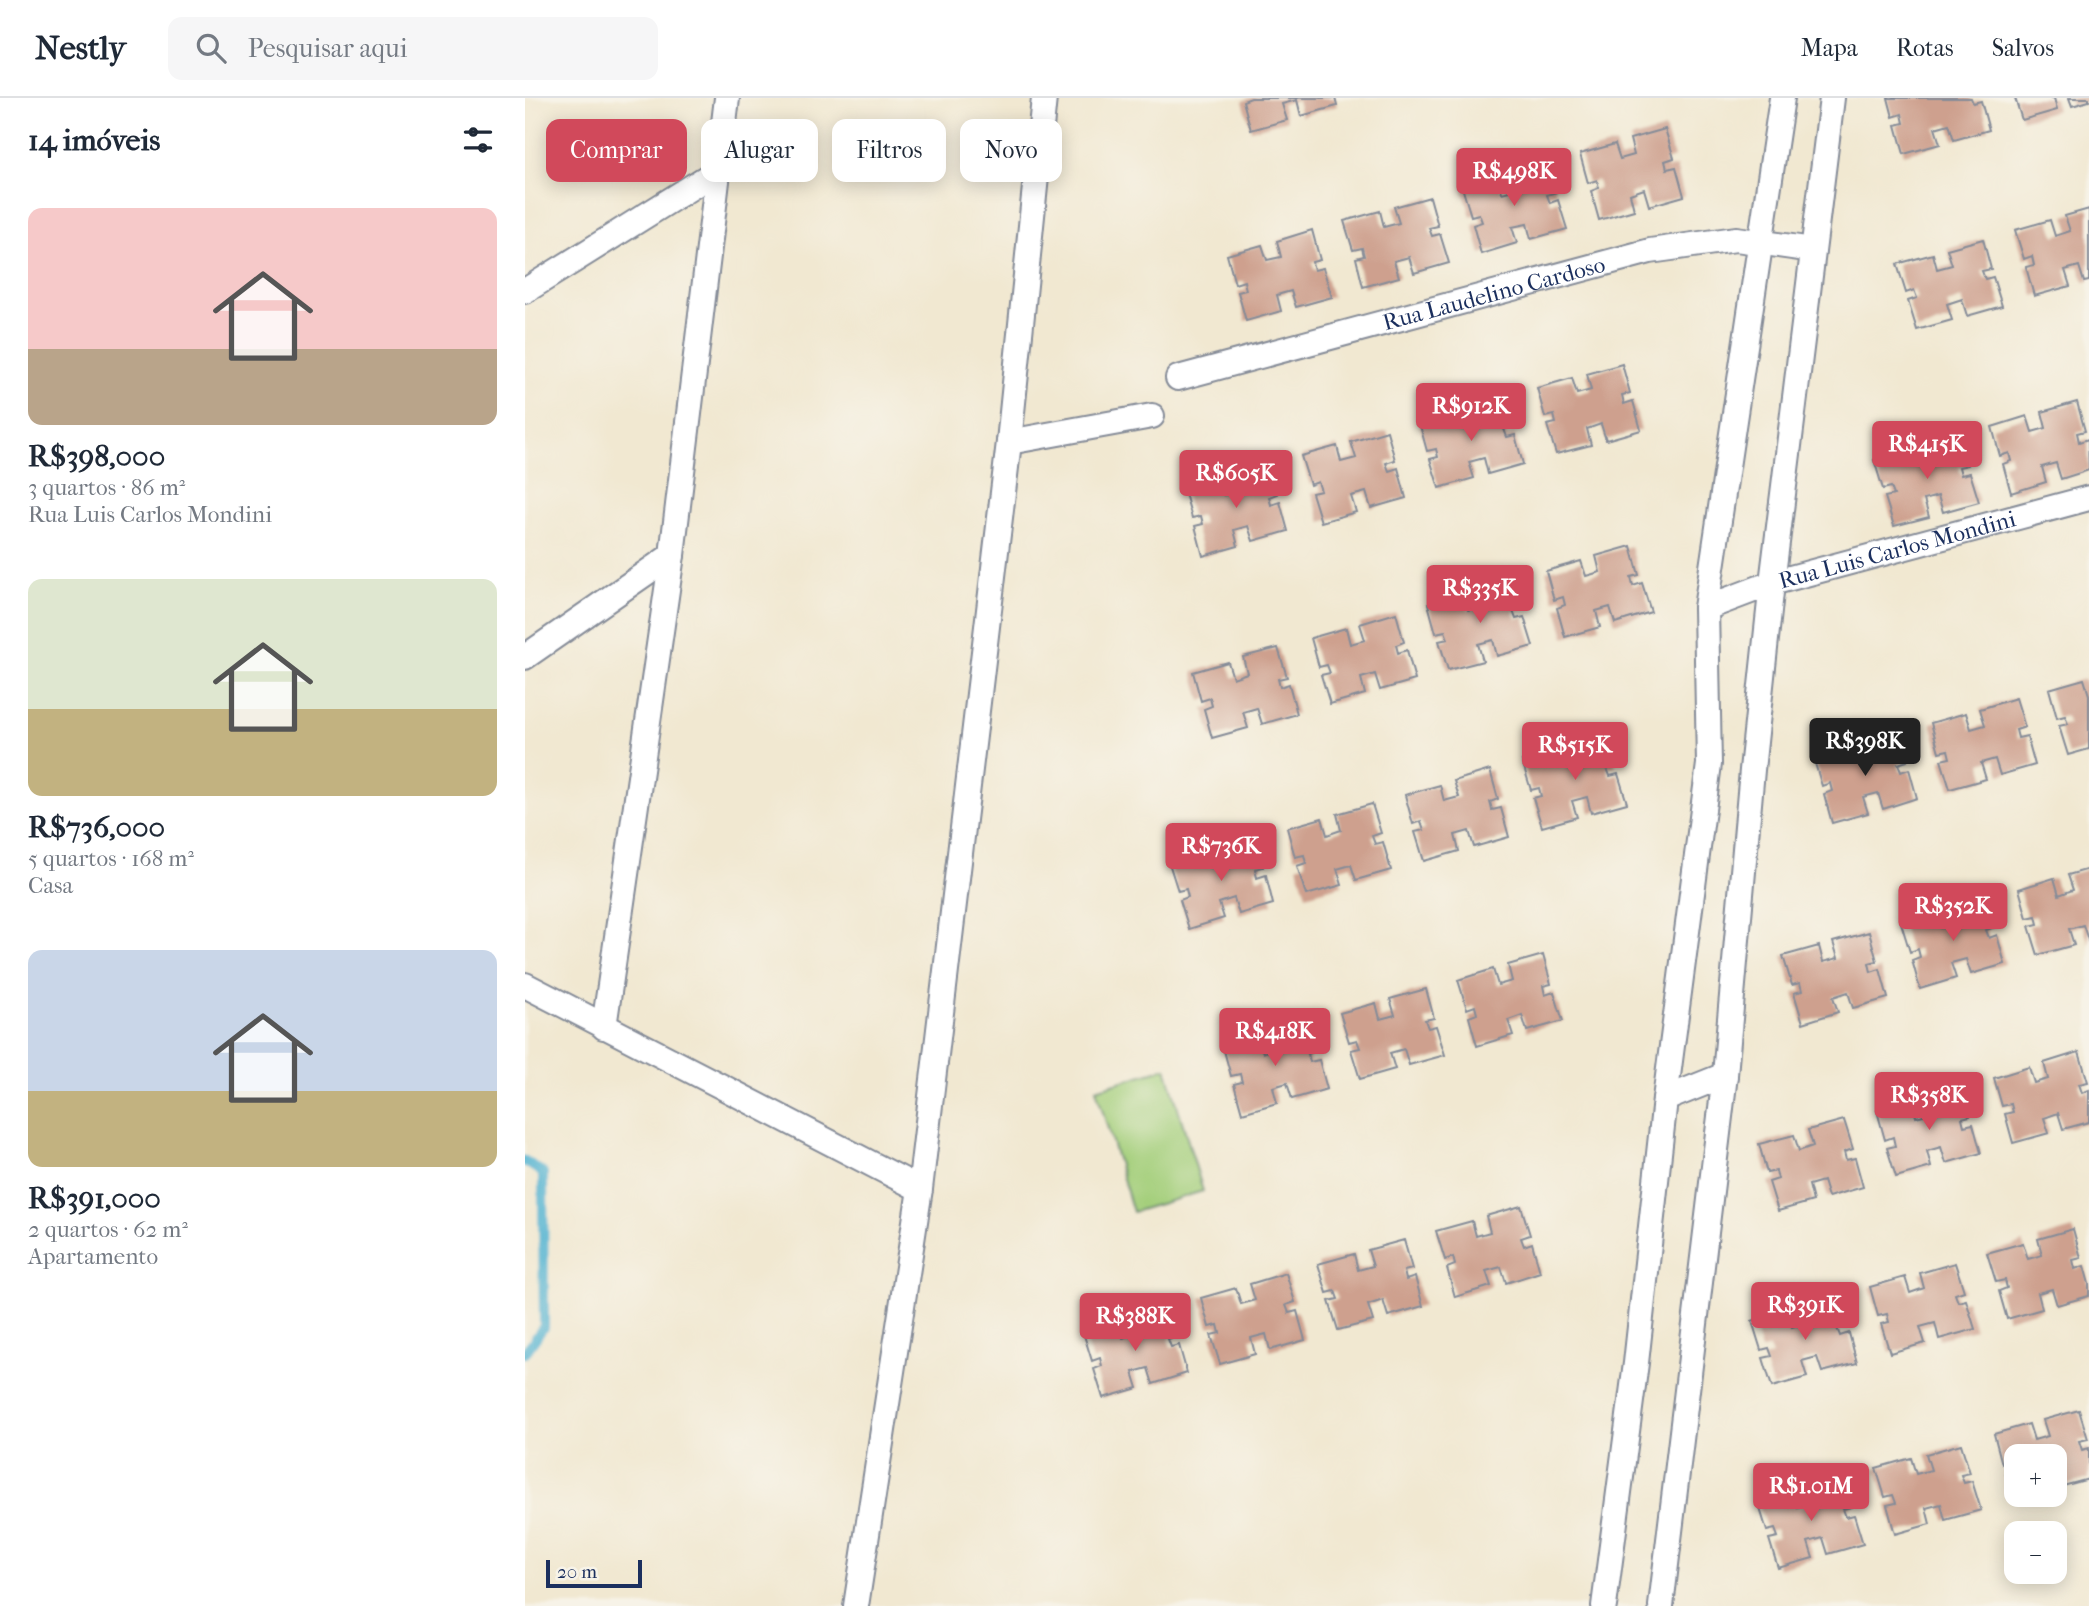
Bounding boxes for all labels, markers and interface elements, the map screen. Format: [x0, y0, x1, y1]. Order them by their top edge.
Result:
search box [168, 17, 658, 80]
text: Nestly [35, 29, 126, 68]
icon: search [192, 29, 230, 67]
text: Pesquisar aqui [248, 33, 407, 64]
text: Mapa [1801, 34, 1858, 62]
text: Rotas [1896, 34, 1954, 62]
text: Salvos [1992, 34, 2054, 62]
chip: Comprar [546, 119, 687, 182]
chip: Alugar [701, 119, 818, 182]
chip: Filtros [832, 119, 946, 182]
chip: Novo [960, 119, 1062, 182]
icon: filters [459, 121, 497, 159]
text: 14 imóveis [28, 123, 160, 158]
pin: R$498K [1457, 148, 1571, 208]
text: R$498K [1472, 157, 1556, 184]
street label: Rua Laudelino Cardoso [1380, 251, 1608, 336]
icon: home [200, 253, 326, 379]
pin: R$912K [1414, 384, 1528, 443]
text: R$912K [1432, 392, 1510, 419]
pin: R$415K [1870, 422, 1984, 481]
text: R$415K [1888, 430, 1966, 457]
text: R$398,000 [28, 439, 165, 474]
pin: R$605K [1179, 450, 1293, 510]
text: R$605K [1195, 459, 1277, 486]
text: 3 quartos · 86 m² [28, 474, 185, 501]
text: Rua Luis Carlos Mondini [28, 501, 272, 528]
street label: Rua Luis Carlos Mondini [1776, 505, 2019, 595]
pin: R$335K [1423, 566, 1537, 625]
text: R$335K [1443, 574, 1517, 601]
icon: home [200, 624, 326, 750]
pin: R$398K [1808, 718, 1922, 778]
pin: R$515K [1518, 722, 1632, 782]
text: R$398K [1825, 727, 1905, 754]
text: R$515K [1538, 731, 1612, 758]
text: R$736,000 [28, 810, 165, 845]
pin: R$736K [1164, 824, 1278, 883]
text: R$736K [1181, 832, 1261, 859]
text: 5 quartos · 168 m² [28, 845, 194, 872]
text: Casa [28, 872, 73, 899]
pin: R$352K [1896, 884, 2010, 943]
text: R$352K [1914, 892, 1992, 919]
icon: home [200, 995, 326, 1121]
pin: R$418K [1218, 1009, 1332, 1068]
text: R$418K [1235, 1017, 1315, 1044]
pin: R$358K [1872, 1072, 1986, 1132]
text: R$358K [1891, 1081, 1967, 1108]
text: R$391,000 [28, 1181, 161, 1216]
text: 2 quartos · 62 m² [28, 1216, 188, 1243]
text: Apartamento [28, 1243, 158, 1270]
pin: R$391K [1748, 1282, 1862, 1342]
text: R$391K [1767, 1291, 1843, 1318]
pin: R$388K [1078, 1294, 1192, 1353]
text: R$388K [1096, 1302, 1174, 1329]
map controls [2004, 1444, 2067, 1584]
button: + [2004, 1444, 2067, 1507]
pin: R$1.01M [1746, 1464, 1876, 1523]
text: R$1.01M [1769, 1472, 1853, 1499]
button: − [2004, 1521, 2067, 1584]
scale bar [546, 1557, 642, 1589]
text: 20 m [557, 1561, 597, 1583]

